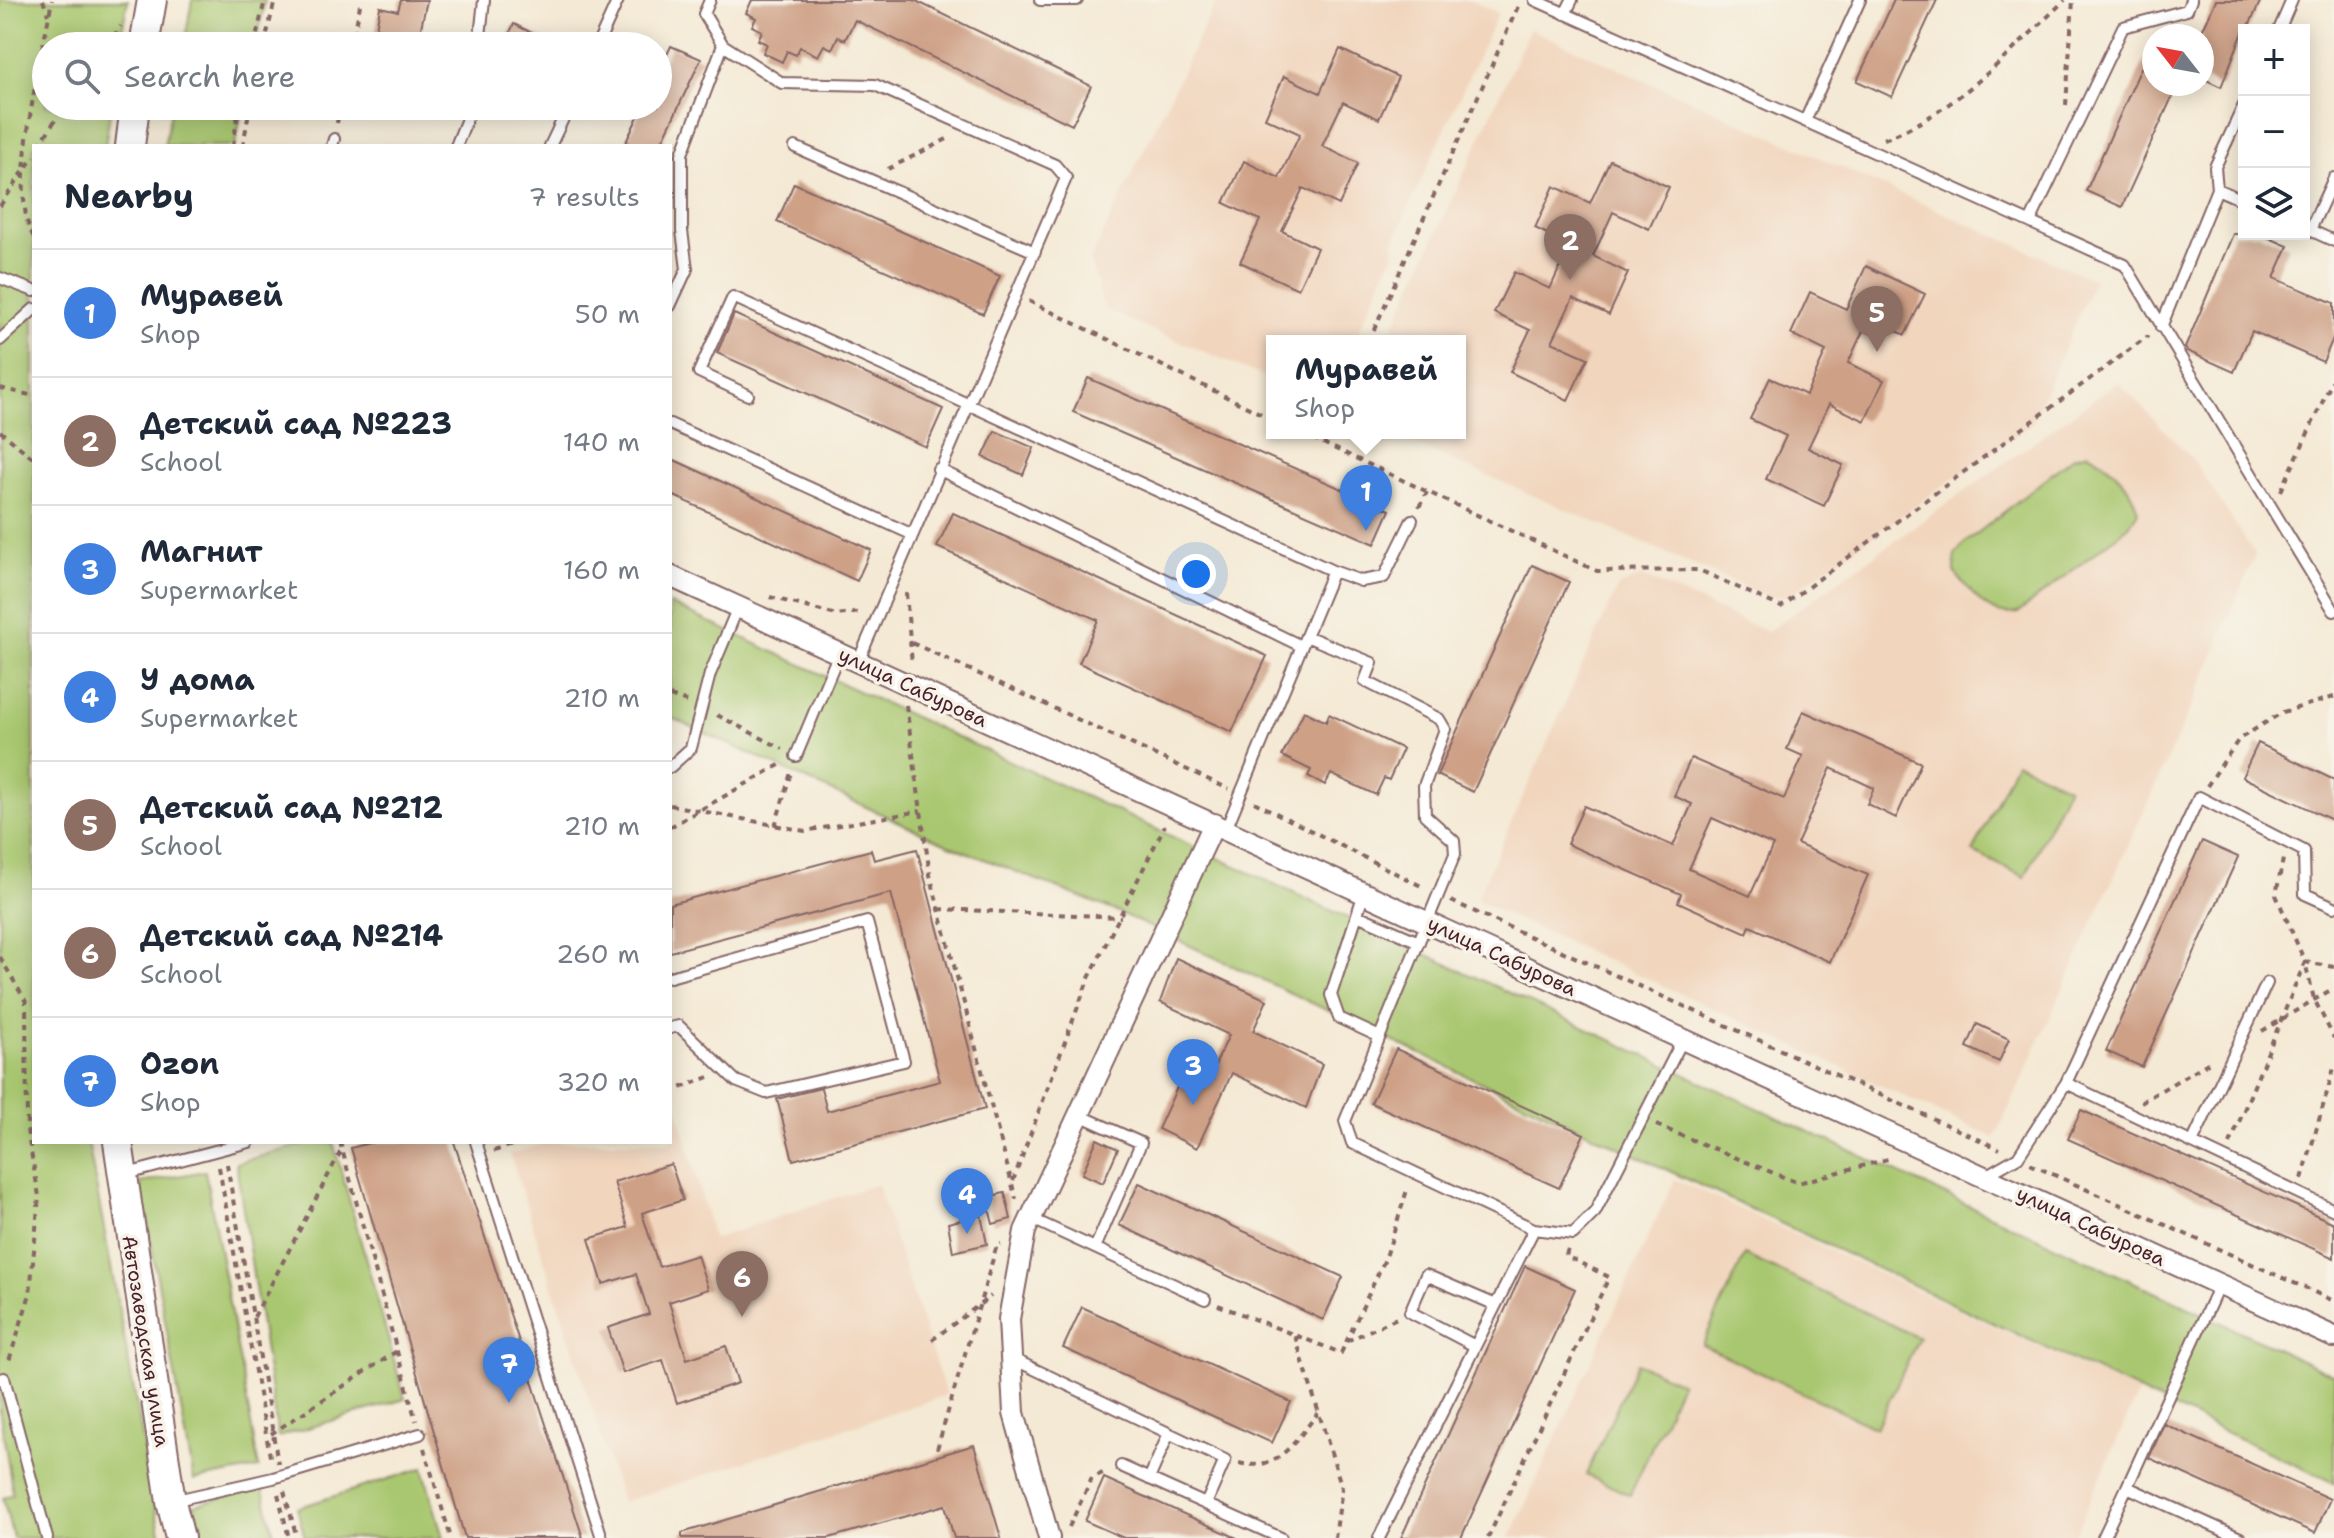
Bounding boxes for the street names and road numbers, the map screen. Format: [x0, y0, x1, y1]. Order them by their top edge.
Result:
street label: улица Сабурова [834, 641, 992, 733]
street label: улица Сабурова [1423, 910, 1581, 1002]
street label: улица Сабурова [2012, 1180, 2170, 1272]
street label: Автозаводская улица [116, 1233, 176, 1449]

